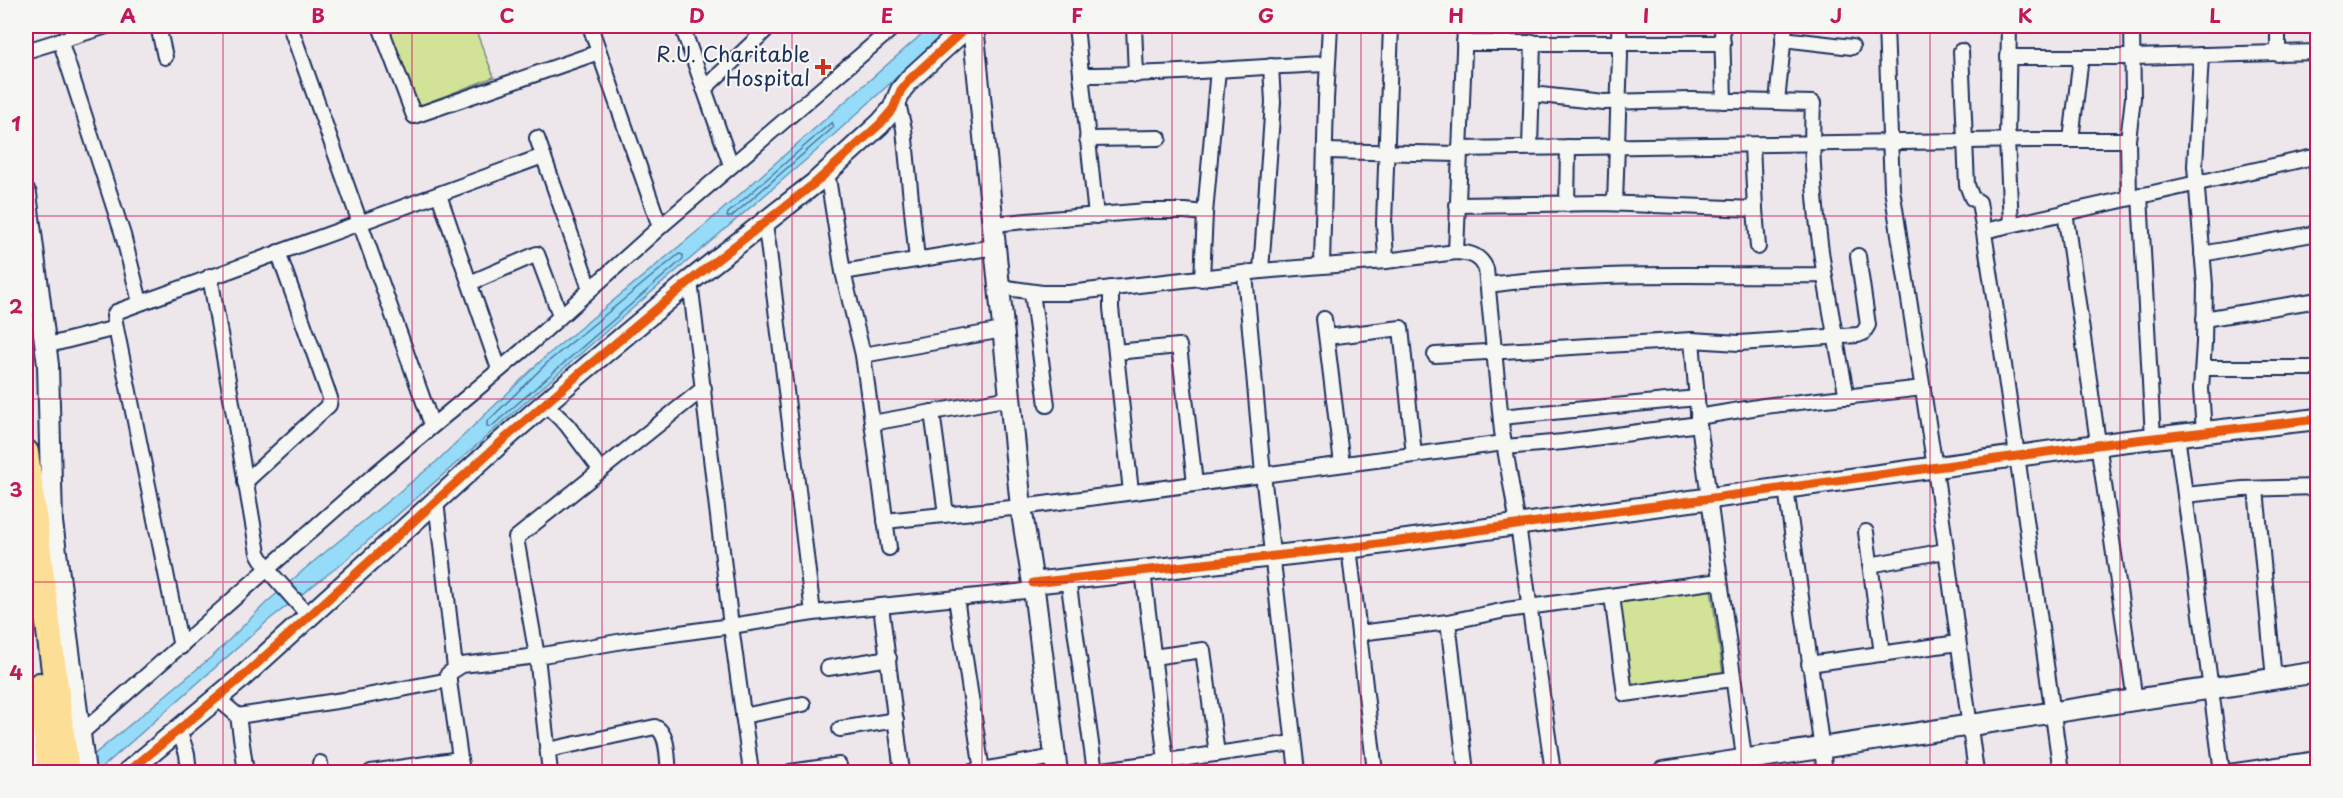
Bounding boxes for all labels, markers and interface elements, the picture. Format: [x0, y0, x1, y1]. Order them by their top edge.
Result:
text: A [120, 0, 136, 30]
text: B [311, 0, 325, 30]
text: C [499, 0, 515, 30]
text: D [689, 0, 705, 30]
text: E [881, 0, 893, 30]
text: F [1071, 0, 1083, 30]
text: G [1258, 0, 1274, 30]
text: H [1448, 0, 1464, 30]
text: I [1643, 0, 1649, 30]
text: J [1830, 0, 1842, 30]
text: K [2018, 0, 2033, 30]
text: L [2209, 0, 2221, 30]
place label: R.U. Charitable Hospital [656, 37, 810, 93]
marker: R.U. Charitable Hospital [814, 58, 832, 76]
text: 1 [11, 108, 21, 138]
text: 2 [9, 291, 23, 321]
text: 3 [9, 474, 23, 504]
text: 4 [9, 657, 23, 687]

